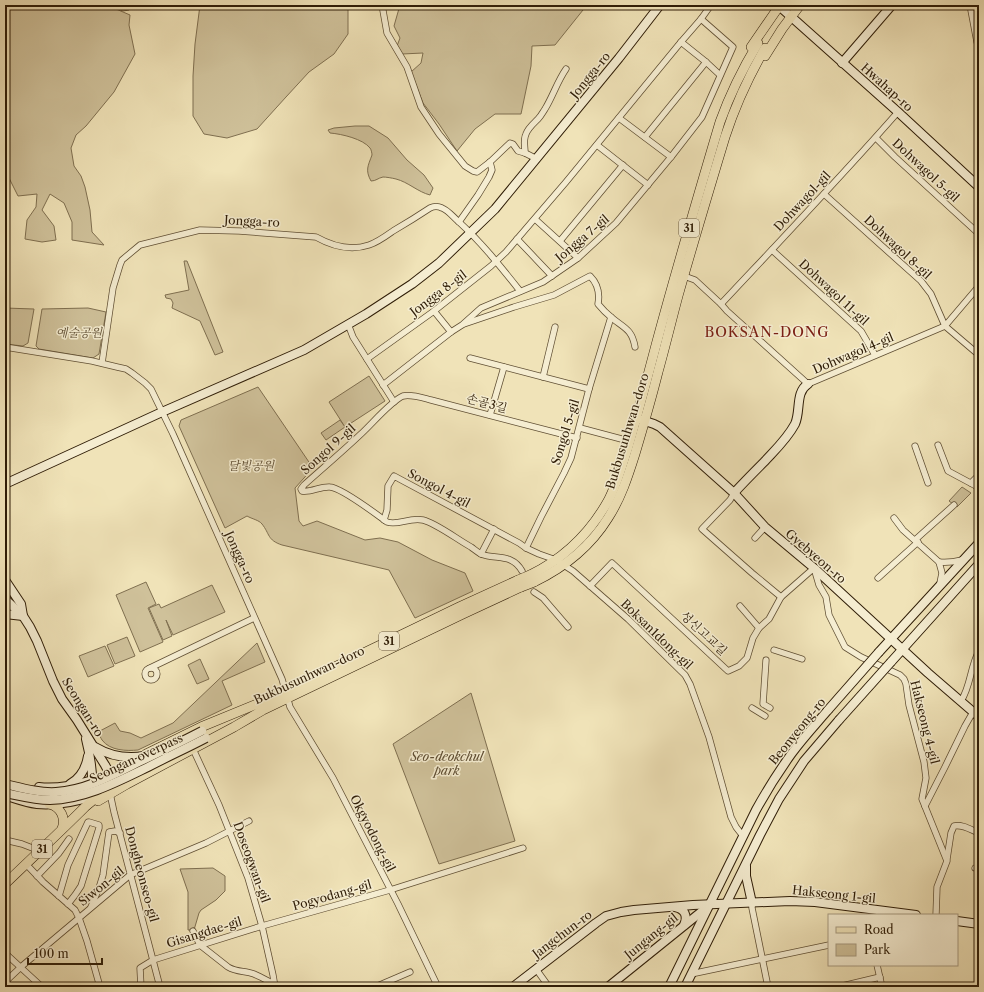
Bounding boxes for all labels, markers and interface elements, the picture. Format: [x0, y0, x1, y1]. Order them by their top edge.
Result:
street label: Jongga-ro [565, 49, 613, 103]
street label: Hwahap-ro [858, 60, 916, 114]
street label: Dohwagol 5-gil [889, 135, 963, 205]
street label: Dohwagol-gil [770, 168, 834, 234]
street label: Jongga 7-gil [551, 211, 612, 266]
street label: Jongga-ro [222, 212, 280, 230]
street label: Dohwagol 8-gil [861, 212, 935, 282]
road number: 31 [679, 219, 699, 237]
street label: Dohwagol 11-gil [796, 256, 872, 328]
street label: Jongga 8-gil [405, 267, 470, 320]
district label: BOKSAN-DONG [704, 323, 830, 341]
park label: 예술공원 [56, 325, 104, 340]
street label: Dohwagol 4-gil [810, 329, 896, 377]
street label: Bukbusunhwan-doro [602, 371, 652, 491]
street label: 손골3길 [465, 390, 509, 416]
street label: Songol 5-gil [548, 397, 582, 467]
street label: Songol 9-gil [298, 420, 359, 477]
park label: 달빛공원 [228, 458, 276, 473]
street label: Songol 4-gil [405, 465, 473, 511]
street label: Gyebyeon-ro [783, 526, 849, 586]
street label: Jongga-ro [221, 527, 258, 585]
street label: Boksan1dong-gil [618, 596, 696, 672]
street label: 성신고교길 [678, 608, 730, 658]
road number: 31 [379, 632, 399, 650]
street label: Bukbusunhwan-doro [251, 643, 367, 707]
street label: Seongan-ro [59, 675, 107, 739]
street label: Hakseong 4-gil [907, 679, 943, 766]
street label: Beonyeong-ro [765, 695, 829, 767]
street label: Seongan overpass [87, 730, 185, 786]
park label: Seo-deokchul park [410, 749, 485, 778]
street label: Okgyodong-gil [347, 792, 399, 874]
street label: Doseogwan-gil [230, 819, 274, 905]
street label: Dongheonseo-gil [122, 825, 162, 924]
road number: 31 [32, 840, 52, 858]
street label: Siwon-gil [75, 863, 127, 909]
street label: Pogyodang-gil [291, 876, 374, 913]
street label: Hakseong 1-gil [792, 882, 877, 906]
street label: Jangchun-ro [528, 907, 595, 962]
street label: Jungang-gil [620, 910, 681, 963]
street label: Gisangdae-gil [164, 913, 244, 951]
legend [828, 914, 958, 966]
text: Road [864, 922, 894, 937]
scale bar [28, 940, 102, 966]
text: Park [864, 942, 891, 957]
text: 100 m [34, 946, 69, 961]

